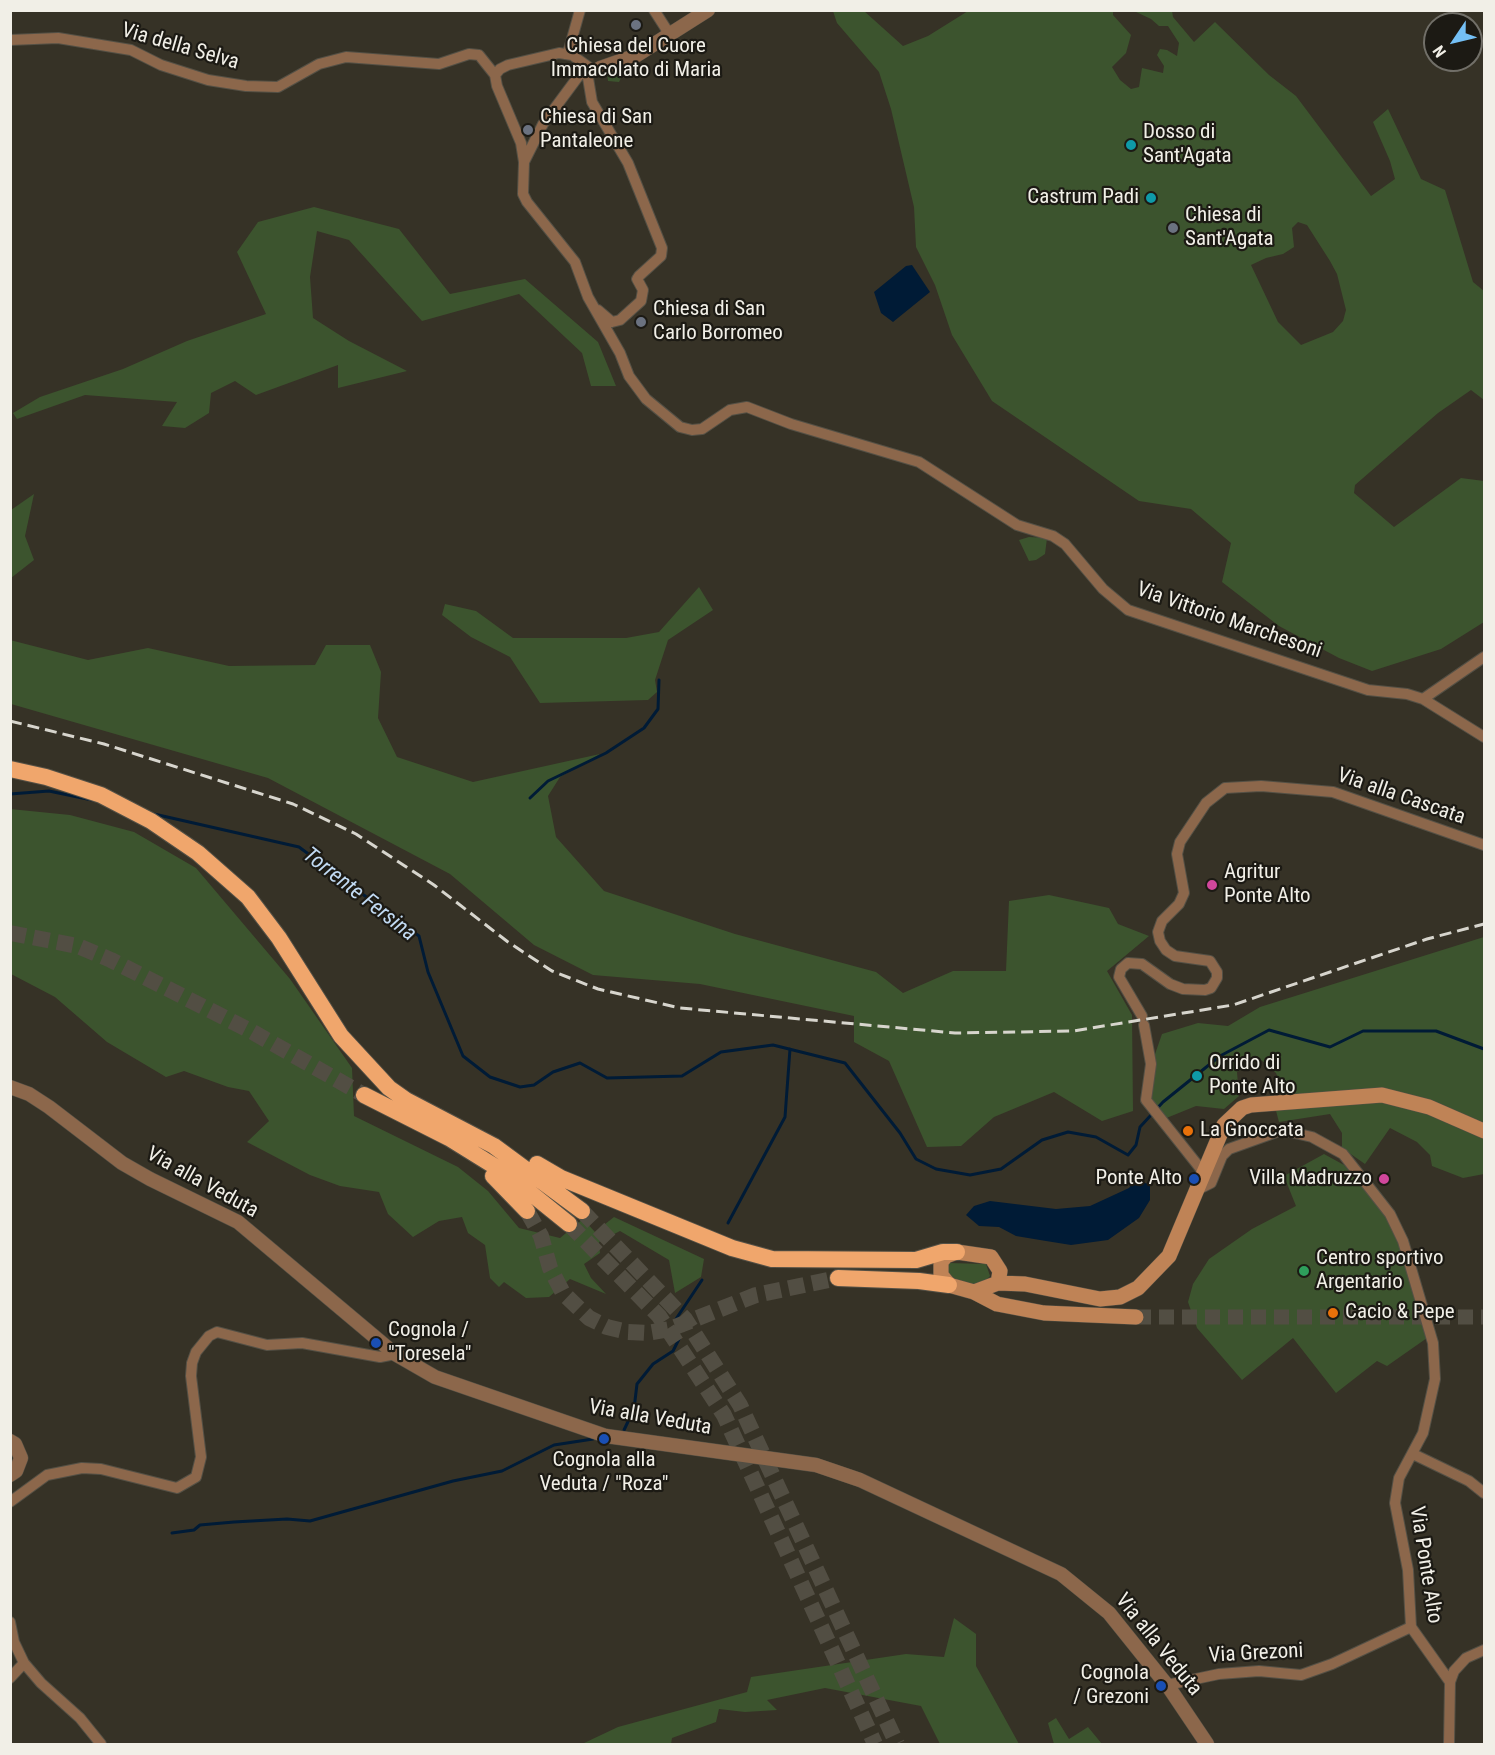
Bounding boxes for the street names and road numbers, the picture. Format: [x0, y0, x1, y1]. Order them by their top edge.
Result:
street label: Via della Selva [119, 18, 241, 76]
street label: Via Vittorio Marchesoni [1133, 577, 1325, 665]
street label: Via alla Cascata [1334, 763, 1468, 831]
street label: Via alla Veduta [142, 1142, 262, 1224]
street label: Via alla Veduta [587, 1395, 713, 1441]
street label: Via Ponte Alto [1403, 1505, 1447, 1625]
street label: Via alla Veduta [1109, 1589, 1207, 1701]
street label: Via Grezoni [1208, 1639, 1304, 1669]

